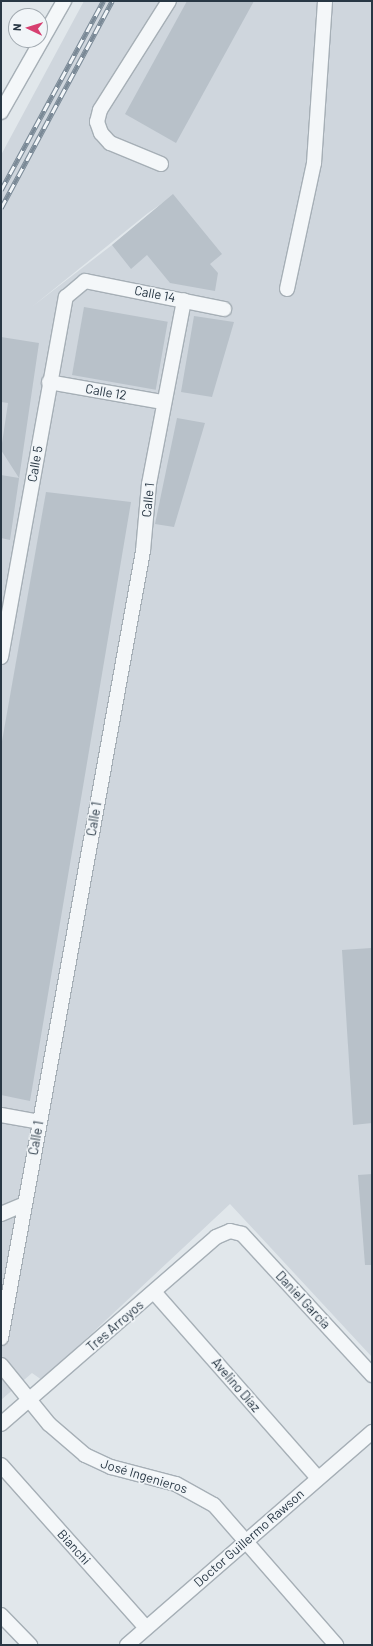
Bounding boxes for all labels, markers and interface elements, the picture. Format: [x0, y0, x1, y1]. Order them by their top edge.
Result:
north arrow [8, 8, 48, 48]
text: N [10, 23, 23, 31]
street label: Calle 14 [133, 282, 177, 306]
street label: Calle 12 [84, 381, 128, 403]
street label: Calle 5 [24, 445, 46, 483]
street label: Calle 1 [138, 482, 158, 518]
street label: Calle 1 [83, 801, 105, 837]
street label: Calle 1 [25, 1120, 47, 1156]
street label: Daniel García [272, 1268, 334, 1332]
street label: Tres Arroyos [83, 1297, 147, 1355]
street label: Avelino Díaz [208, 1355, 264, 1415]
street label: José Ingenieros [99, 1455, 189, 1497]
street label: Doctor Guillermo Rawson [191, 1486, 307, 1590]
street label: Bianchi [54, 1526, 94, 1568]

